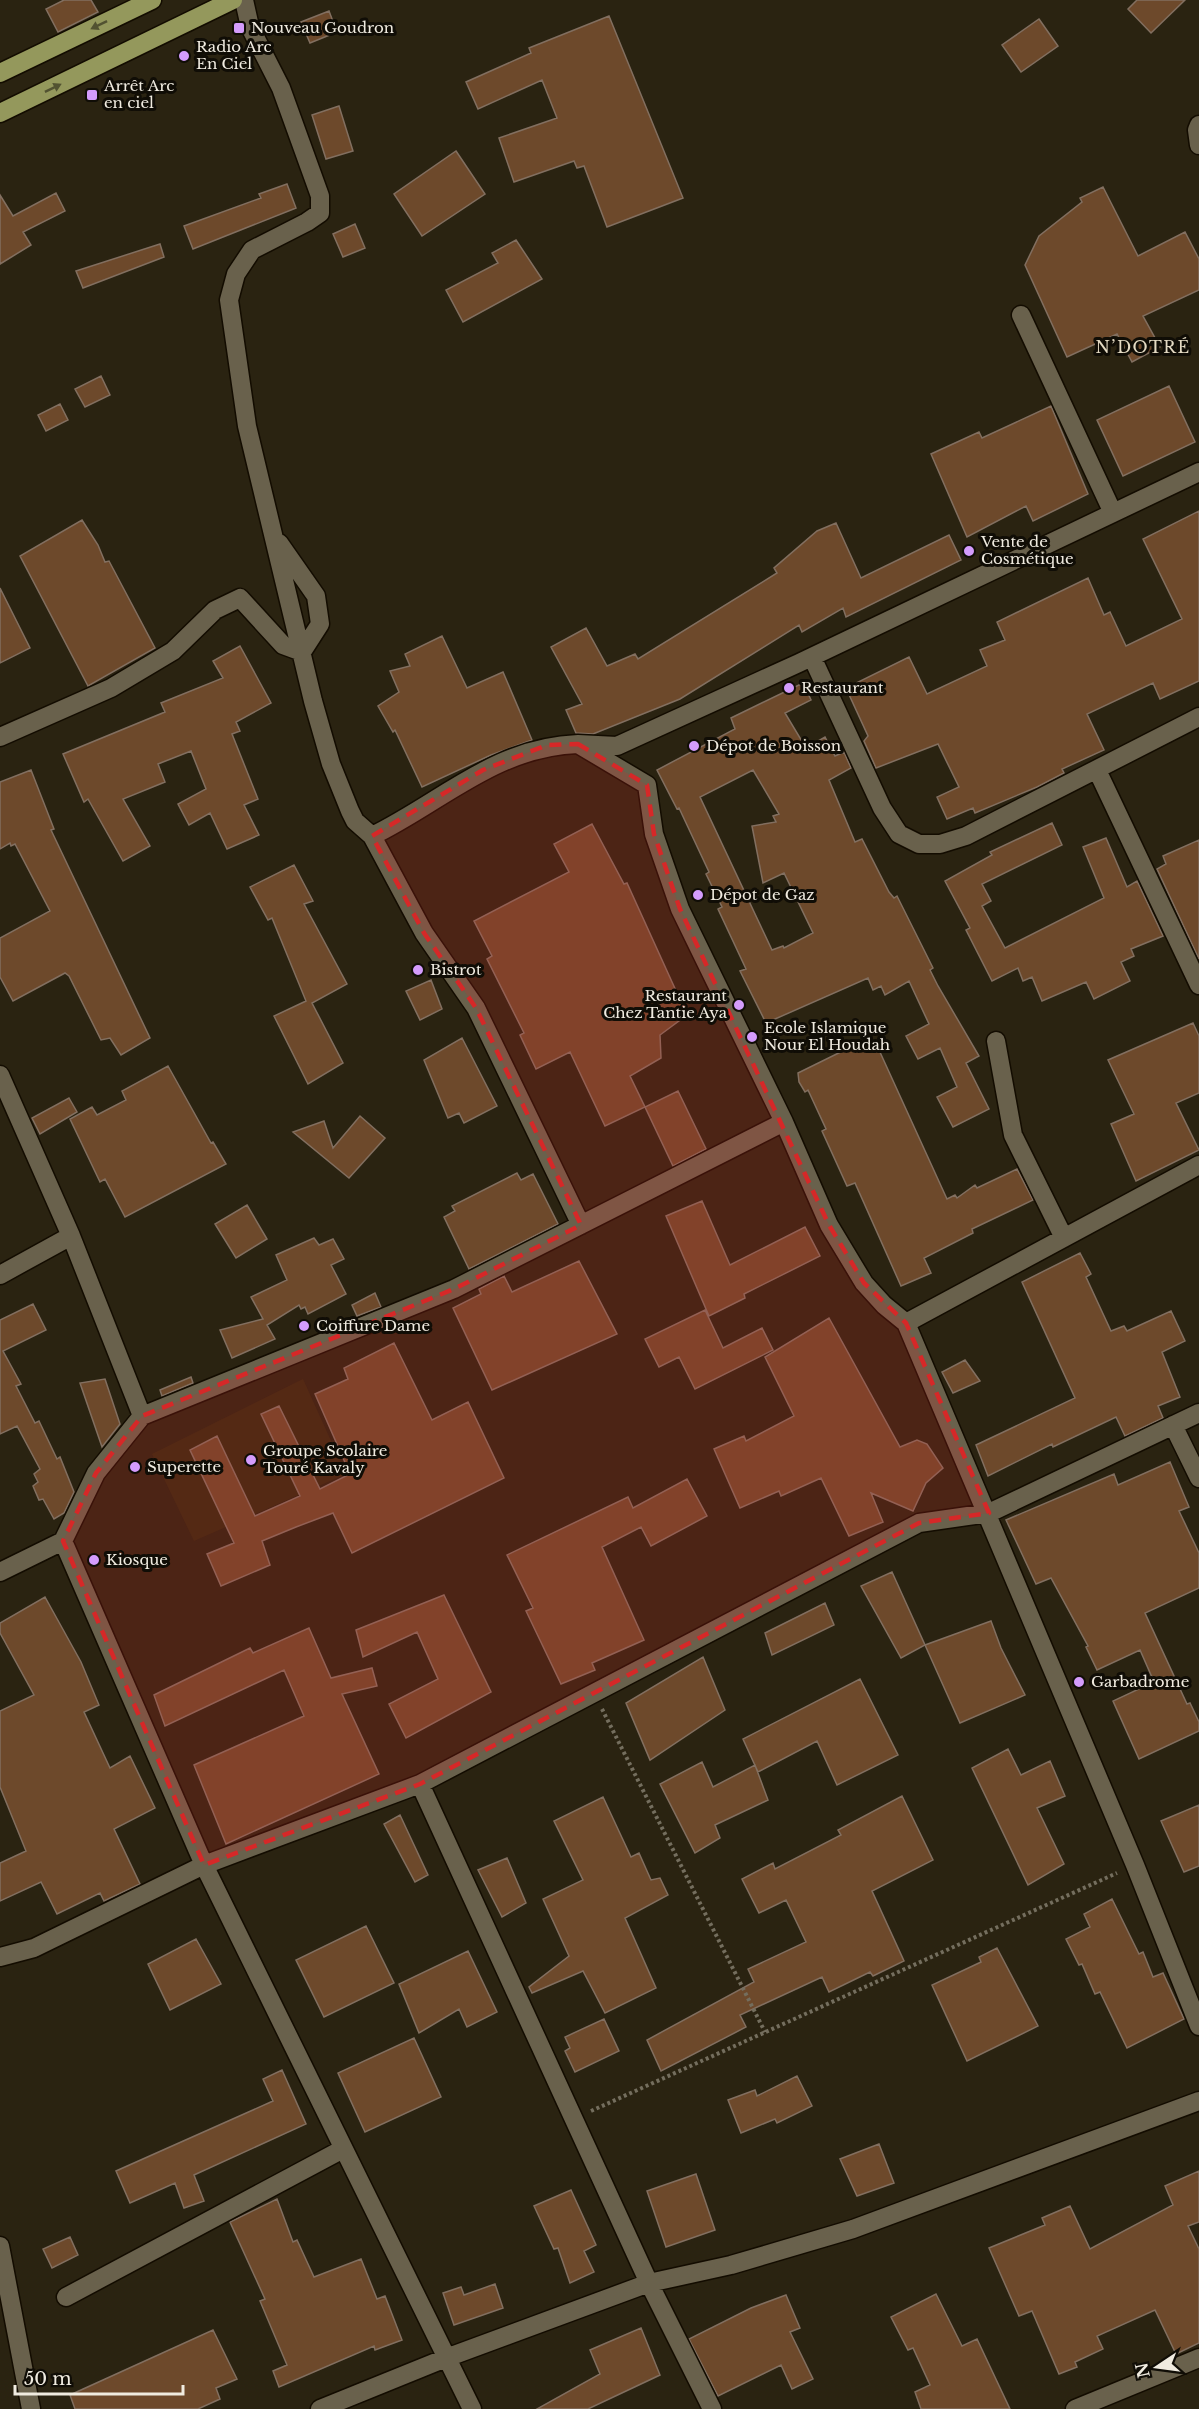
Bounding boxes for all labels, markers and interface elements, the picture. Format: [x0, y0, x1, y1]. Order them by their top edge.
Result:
place label: Nouveau Goudron [251, 18, 394, 37]
one-way arrow [91, 21, 108, 30]
marker: Nouveau Goudron [232, 21, 246, 35]
place label: Radio Arc En Ciel [196, 37, 272, 73]
marker: Radio Arc En Ciel [177, 49, 191, 63]
place label: Arrêt Arc en ciel [103, 76, 174, 112]
one-way arrow [44, 83, 61, 92]
marker: Arrêt Arc en ciel [85, 88, 99, 102]
district label: N’DOTRÉ [1095, 337, 1191, 357]
place label: Vente de Cosmétique [980, 532, 1074, 568]
marker: Vente de Cosmétique [962, 544, 976, 558]
place label: Restaurant [801, 678, 884, 697]
marker: Restaurant [782, 681, 796, 695]
place label: Dépot de Boisson [706, 736, 841, 755]
marker: Dépot de Boisson [687, 739, 701, 753]
place label: Dépot de Gaz [710, 885, 815, 904]
marker: Dépot de Gaz [691, 888, 705, 902]
place label: Bistrot [430, 960, 482, 979]
marker: Bistrot [411, 963, 425, 977]
place label: Restaurant Chez Tantie Aya [603, 986, 728, 1022]
marker: Restaurant Chez Tantie Aya [732, 998, 746, 1012]
place label: Ecole Islamique Nour El Houdah [764, 1018, 890, 1054]
marker: Ecole Islamique Nour El Houdah [745, 1030, 759, 1044]
place label: Coiffure Dame [316, 1316, 430, 1335]
marker: Coiffure Dame [297, 1319, 311, 1333]
place label: Groupe Scolaire Touré Kavaly [263, 1441, 387, 1477]
marker: Groupe Scolaire Touré Kavaly [244, 1453, 258, 1467]
place label: Superette [147, 1457, 221, 1476]
marker: Superette [128, 1460, 142, 1474]
place label: Kiosque [106, 1550, 168, 1569]
marker: Kiosque [87, 1553, 101, 1567]
place label: Garbadrome [1091, 1672, 1189, 1691]
marker: Garbadrome [1072, 1675, 1086, 1689]
north arrow [1127, 2337, 1187, 2397]
scale bar [15, 2358, 183, 2396]
text: N [1131, 2361, 1154, 2380]
text: 50 m [24, 2368, 72, 2390]

